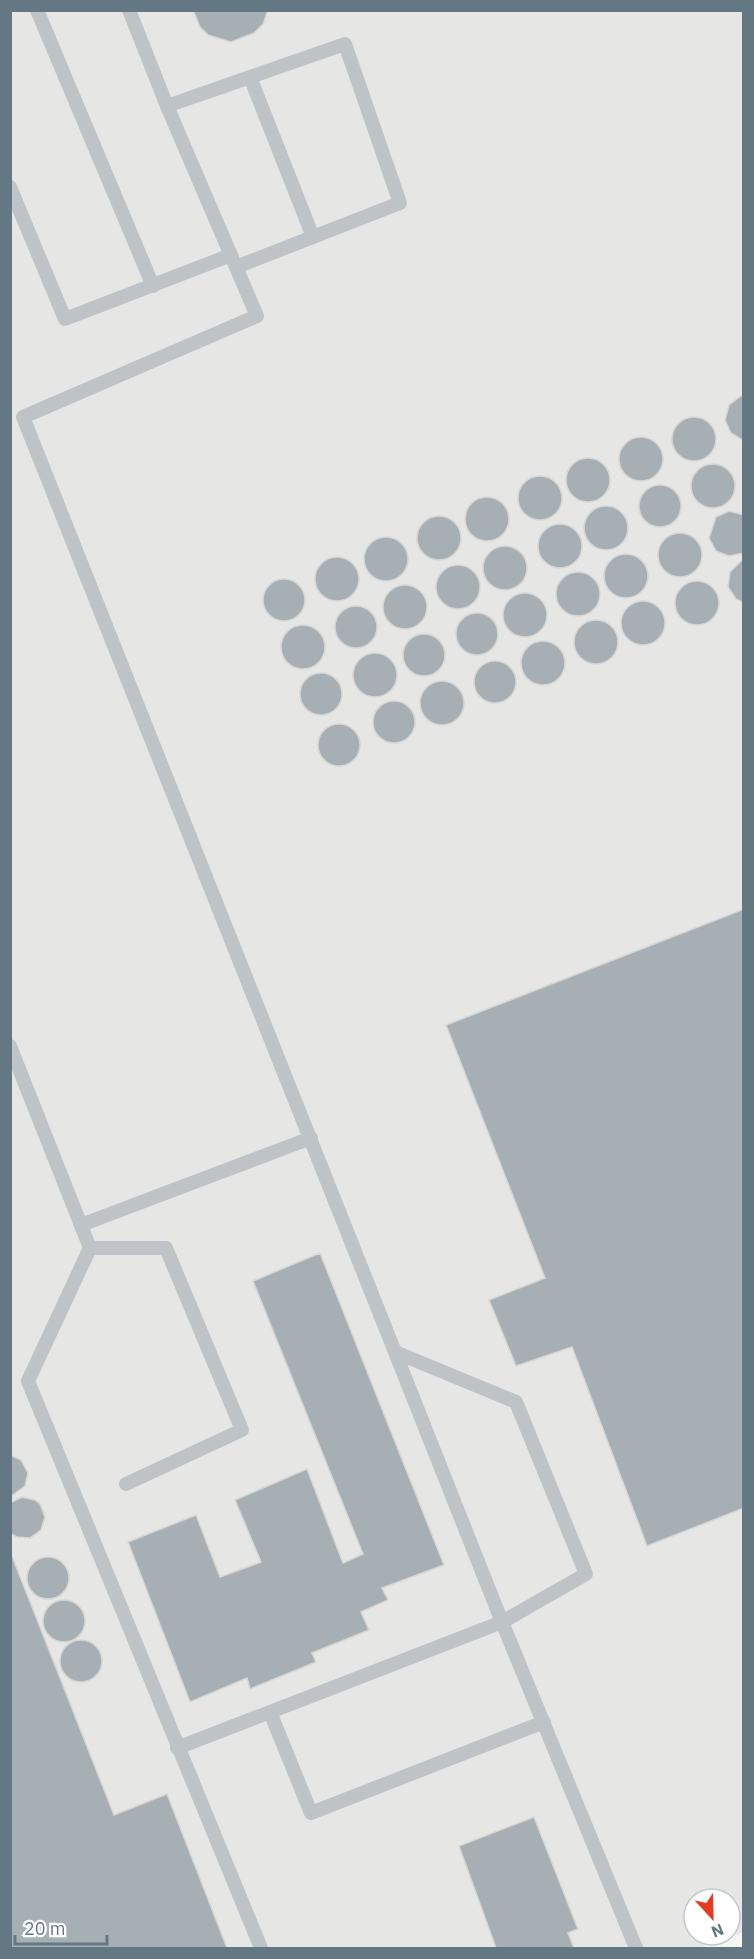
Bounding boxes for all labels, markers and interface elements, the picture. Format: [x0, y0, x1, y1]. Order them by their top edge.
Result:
north arrow [682, 1887, 742, 1947]
scale bar [15, 1908, 106, 1946]
text: 20 m [24, 1917, 66, 1940]
text: N [708, 1919, 727, 1942]

